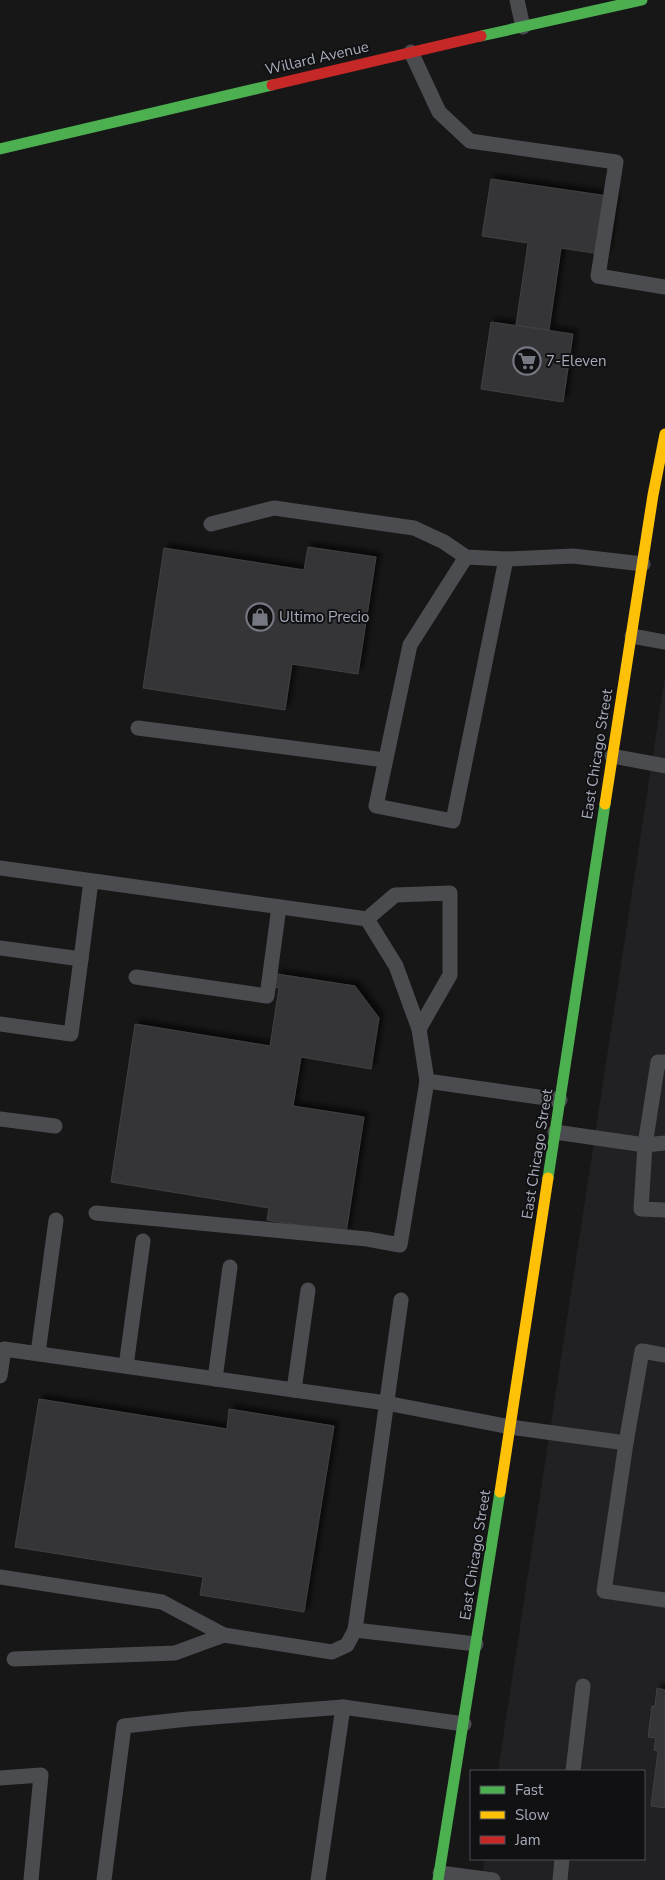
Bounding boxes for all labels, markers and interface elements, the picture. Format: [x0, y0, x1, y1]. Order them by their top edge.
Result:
street label: Willard Avenue [263, 36, 371, 80]
supermarket icon: 7-Eleven [512, 346, 542, 376]
place label: 7-Eleven [546, 351, 606, 371]
shop icon: Ultimo Precio [245, 602, 275, 632]
place label: Ultimo Precio [279, 607, 369, 627]
street label: East Chicago Street [577, 687, 617, 821]
street label: East Chicago Street [517, 1087, 557, 1221]
street label: East Chicago Street [455, 1488, 495, 1622]
legend [470, 1770, 645, 1860]
text: Fast [515, 1780, 544, 1800]
text: Slow [515, 1805, 550, 1825]
text: Jam [514, 1830, 541, 1850]

